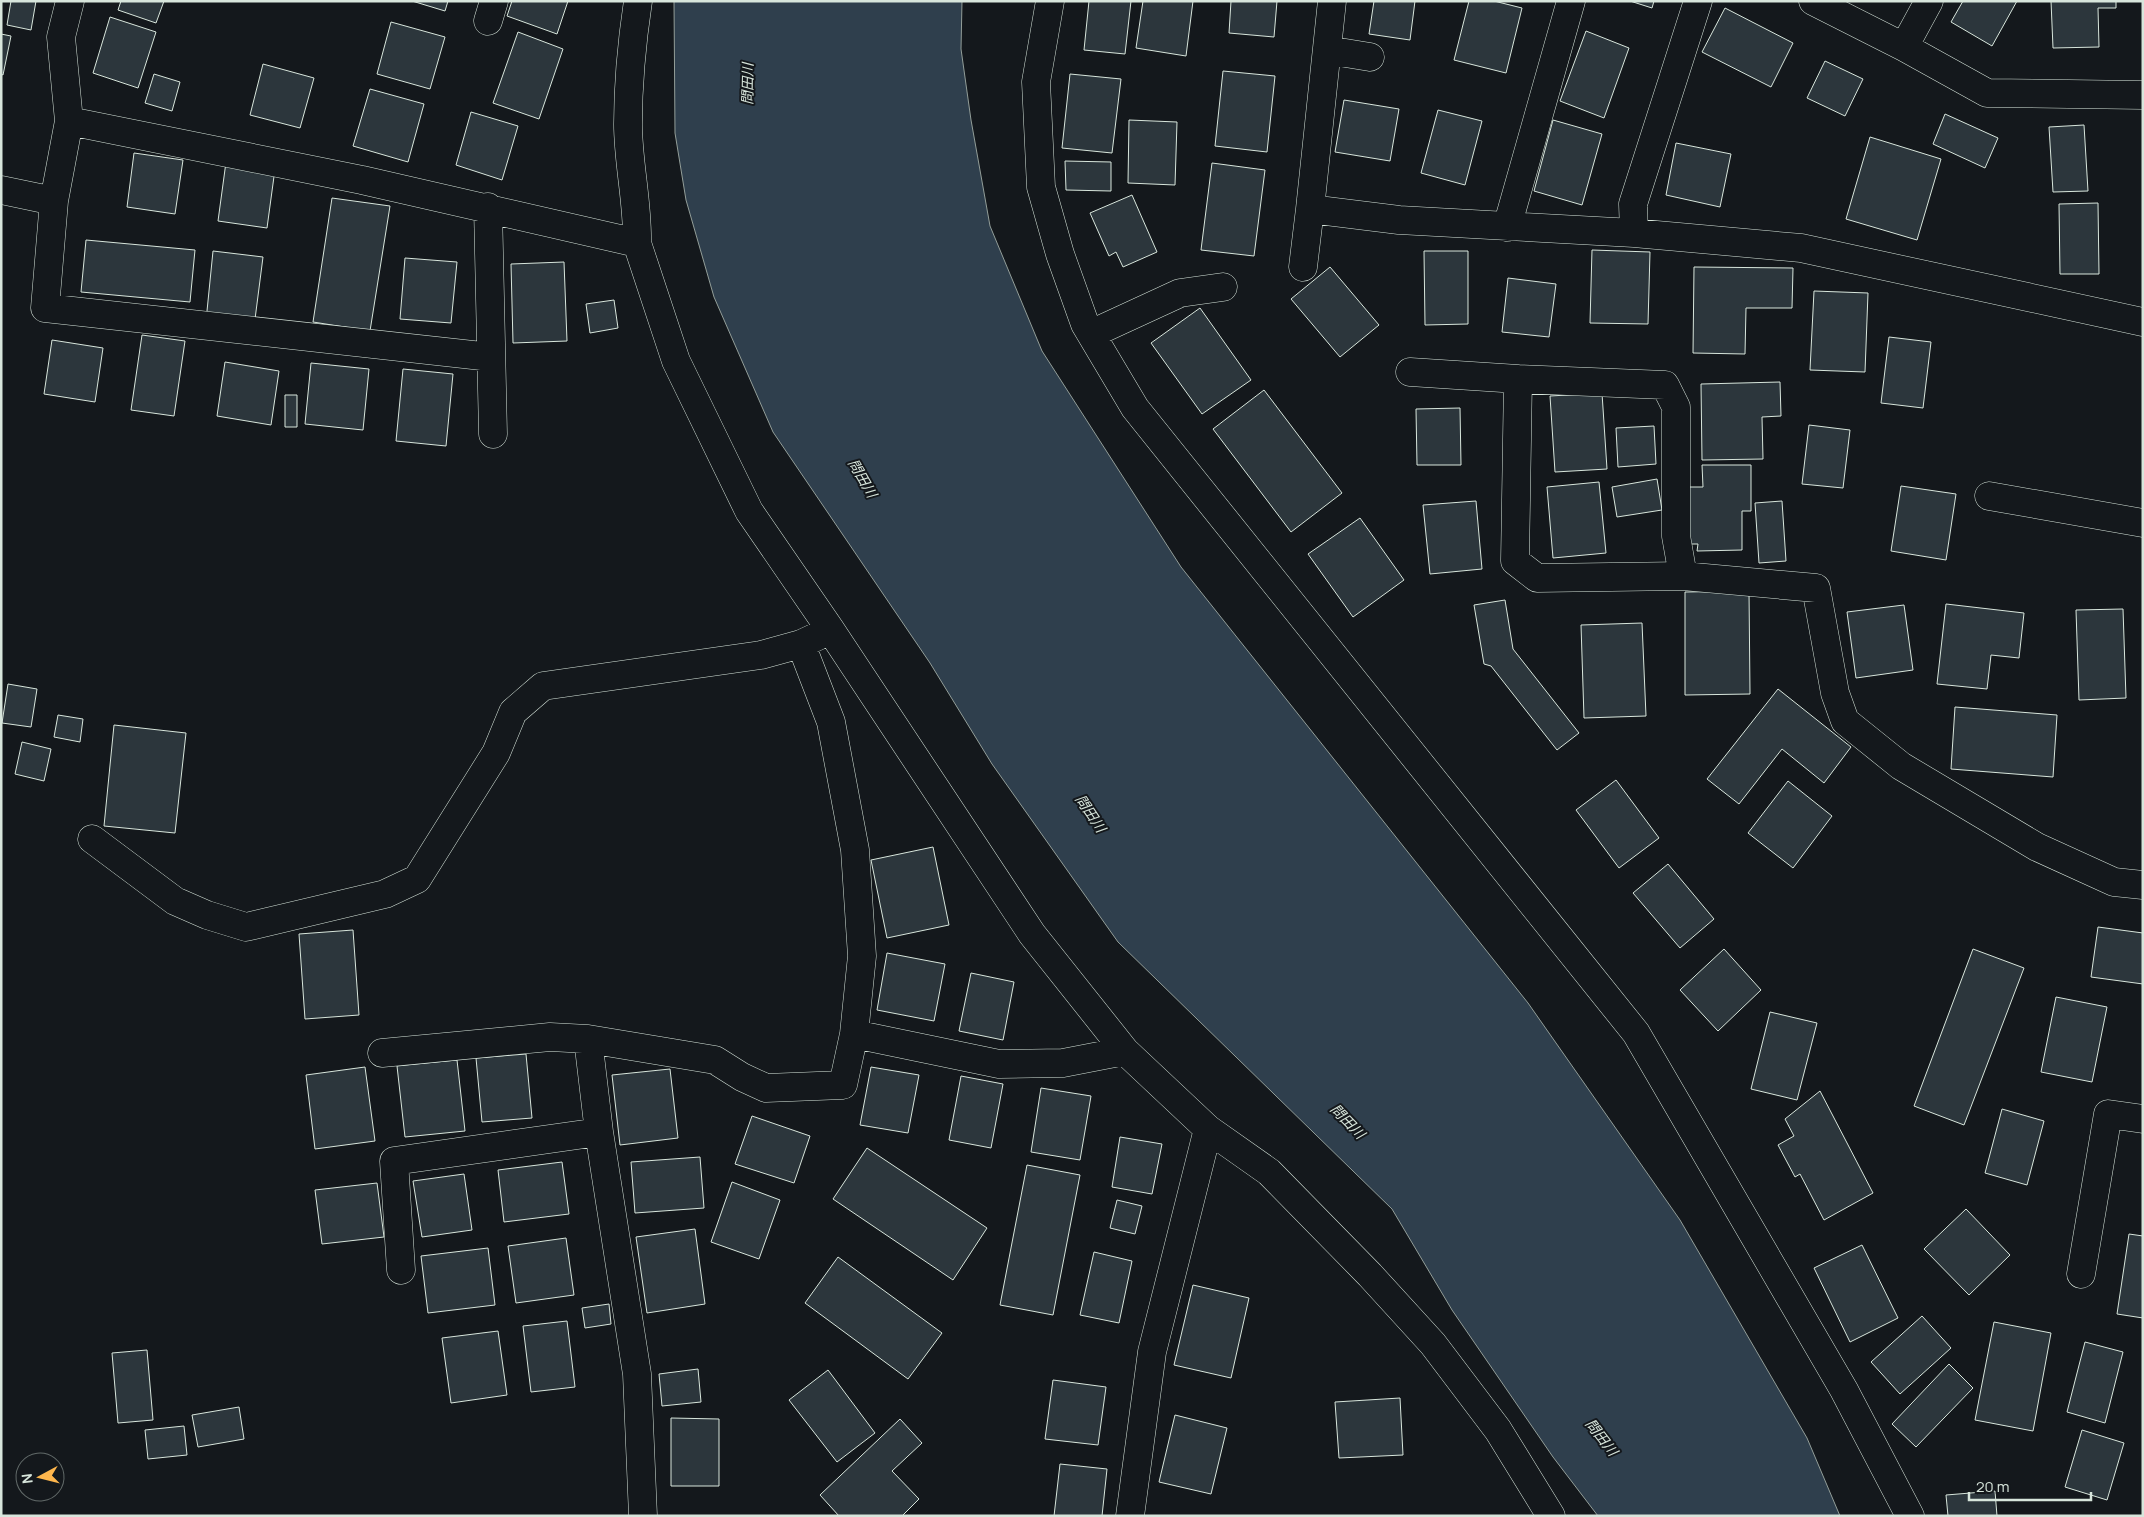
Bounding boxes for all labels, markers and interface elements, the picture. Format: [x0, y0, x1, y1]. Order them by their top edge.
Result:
water label: 問田川 [737, 61, 757, 105]
water label: 問田川 [844, 455, 883, 503]
water label: 問田川 [1071, 790, 1112, 837]
water label: 問田川 [1327, 1099, 1371, 1144]
water label: 問田川 [1582, 1415, 1624, 1461]
north arrow [15, 1452, 65, 1502]
scale bar [1969, 1470, 2092, 1502]
text: N [17, 1472, 37, 1485]
text: 20 m [1976, 1476, 2009, 1497]

